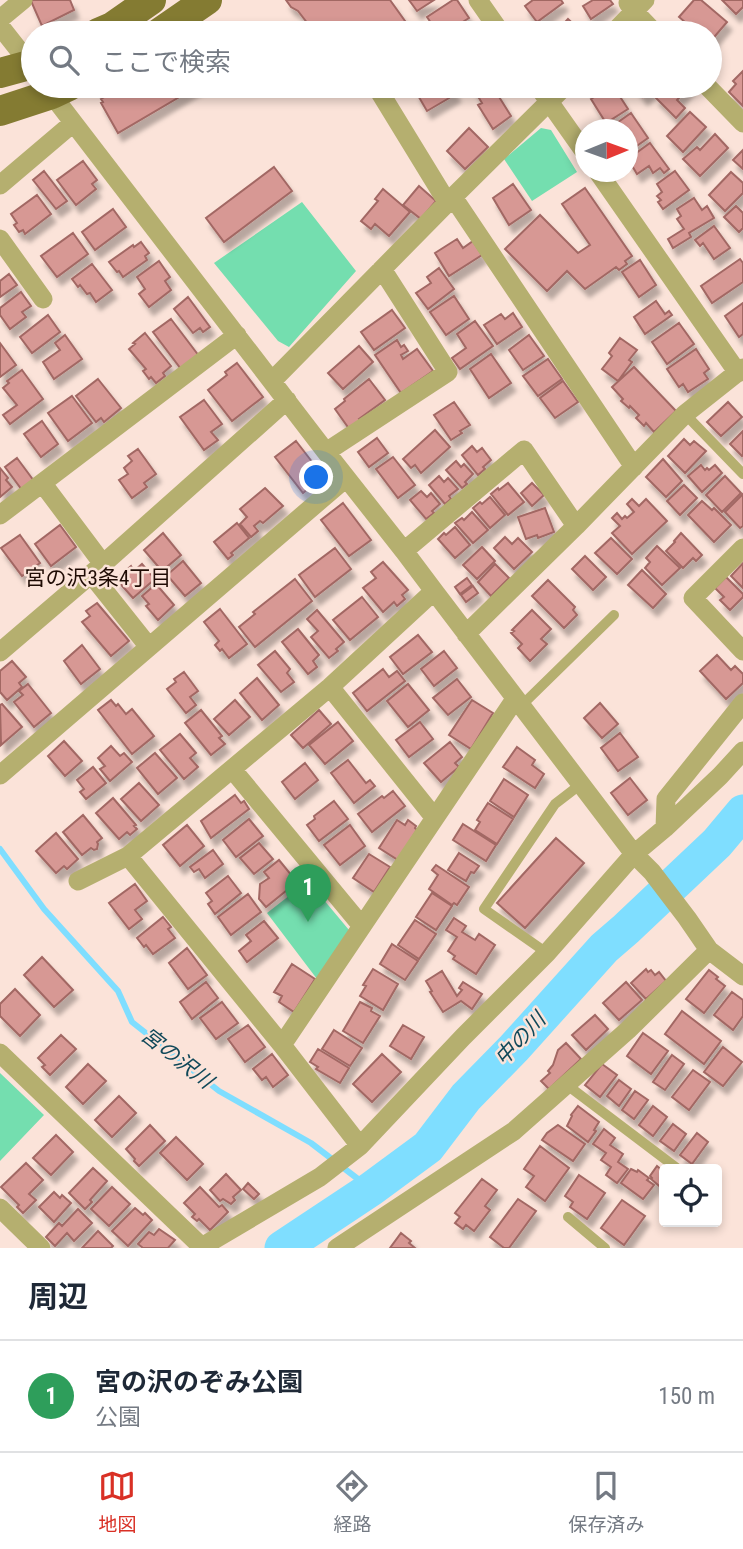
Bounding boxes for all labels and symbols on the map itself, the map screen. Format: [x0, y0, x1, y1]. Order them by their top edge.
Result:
north arrow [575, 119, 638, 182]
your location [299, 460, 333, 494]
district label: 宮の沢3条4丁目 [25, 566, 171, 590]
pin: 1 [285, 864, 331, 922]
water label: 中の川 [490, 1006, 552, 1070]
water label: 宮の沢川 [137, 1023, 219, 1095]

